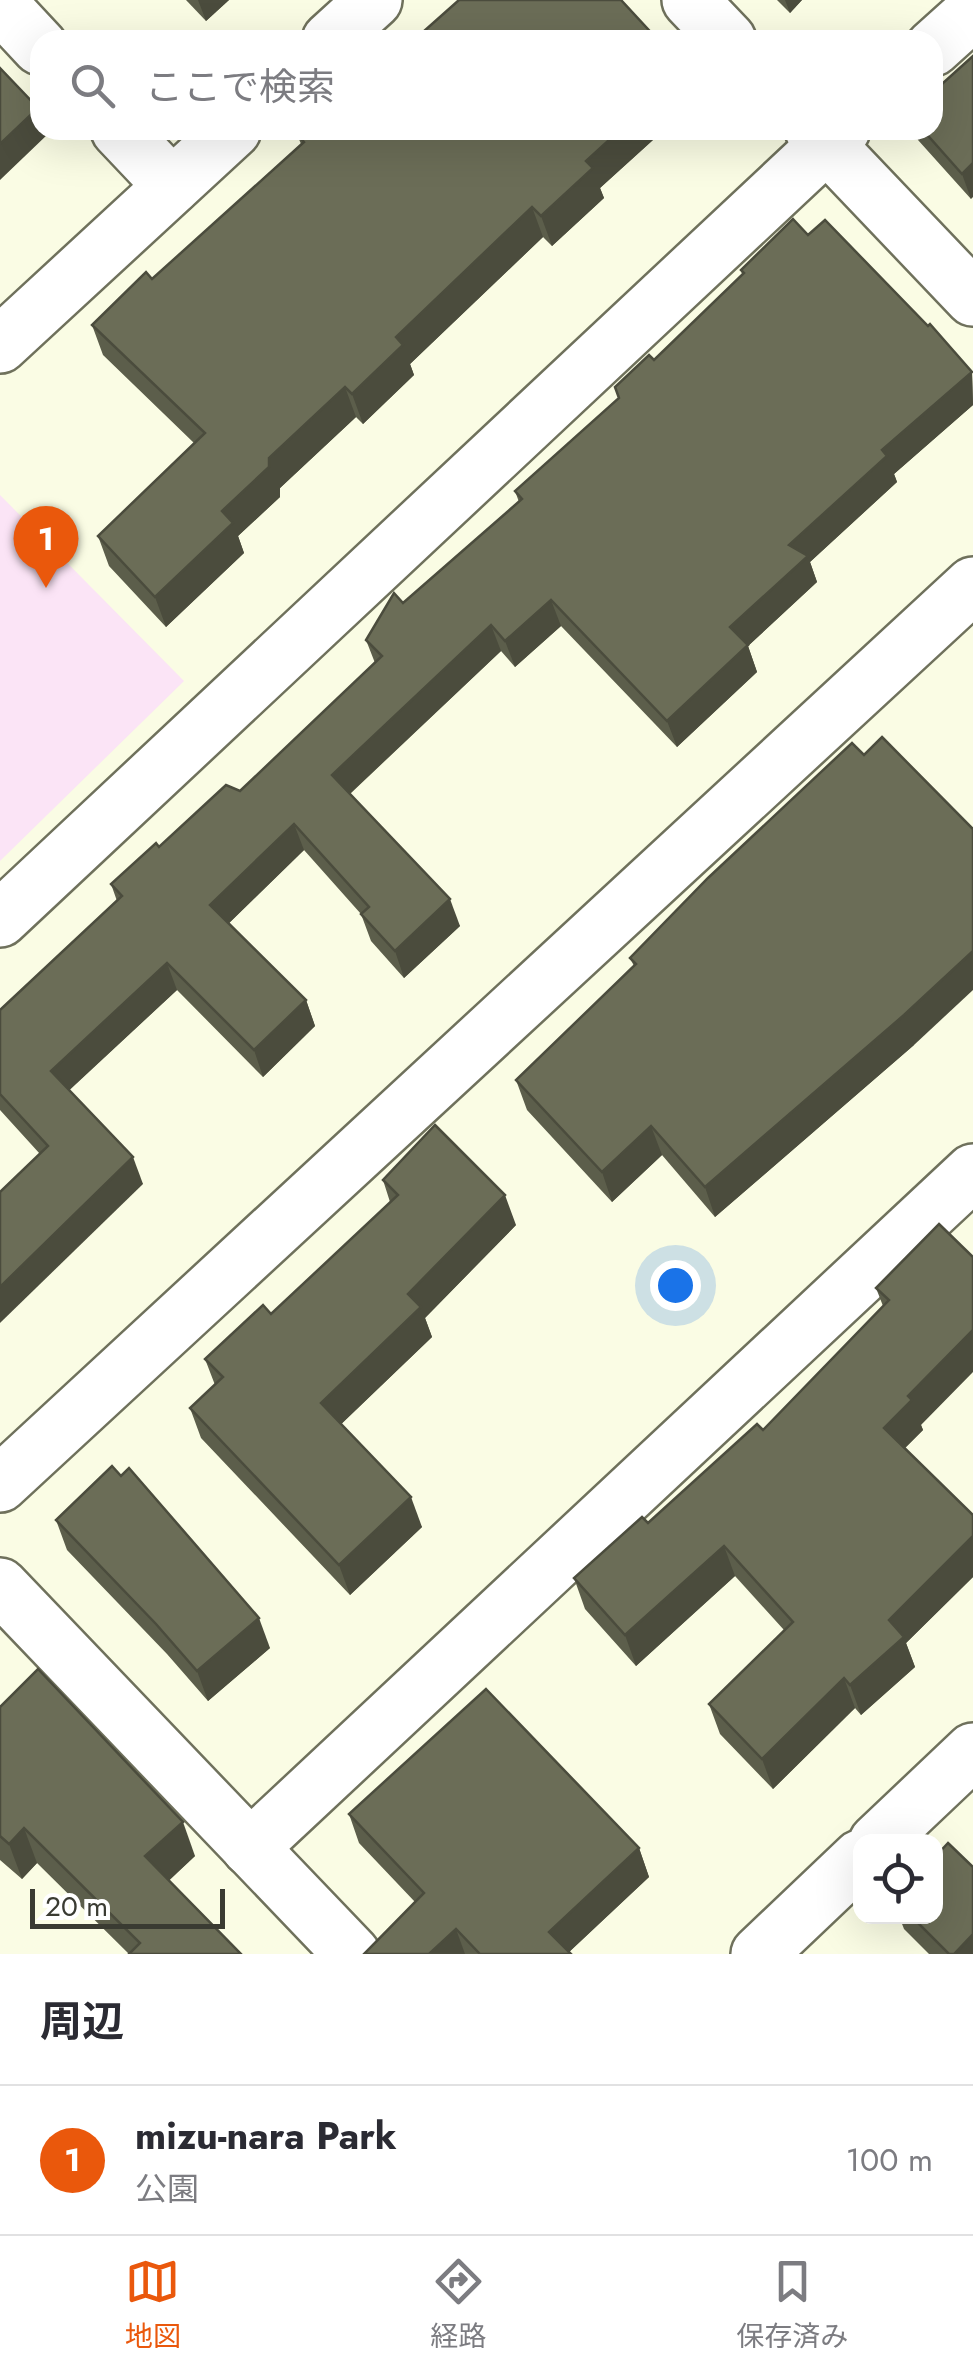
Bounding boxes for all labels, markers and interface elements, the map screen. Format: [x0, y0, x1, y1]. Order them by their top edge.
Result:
search box [30, 30, 943, 140]
icon: search [65, 58, 120, 113]
text: ここで検索 [145, 59, 335, 114]
pin: 1 [13, 506, 78, 588]
your location [650, 1260, 701, 1311]
map controls [853, 1834, 943, 1924]
button: locate [853, 1834, 943, 1924]
scale bar [30, 1884, 225, 1928]
text: 20 m [45, 1886, 108, 1927]
text: 周辺 [40, 1991, 124, 2052]
text: mizu-nara Park [135, 2108, 397, 2163]
text: 1 [64, 2137, 81, 2183]
text: 100 m [846, 2137, 933, 2183]
text: 公園 [135, 2166, 199, 2212]
tab: 地図 [125, 2254, 181, 2357]
tab: 経路 [430, 2254, 486, 2357]
tab: 保存済み [736, 2254, 848, 2357]

